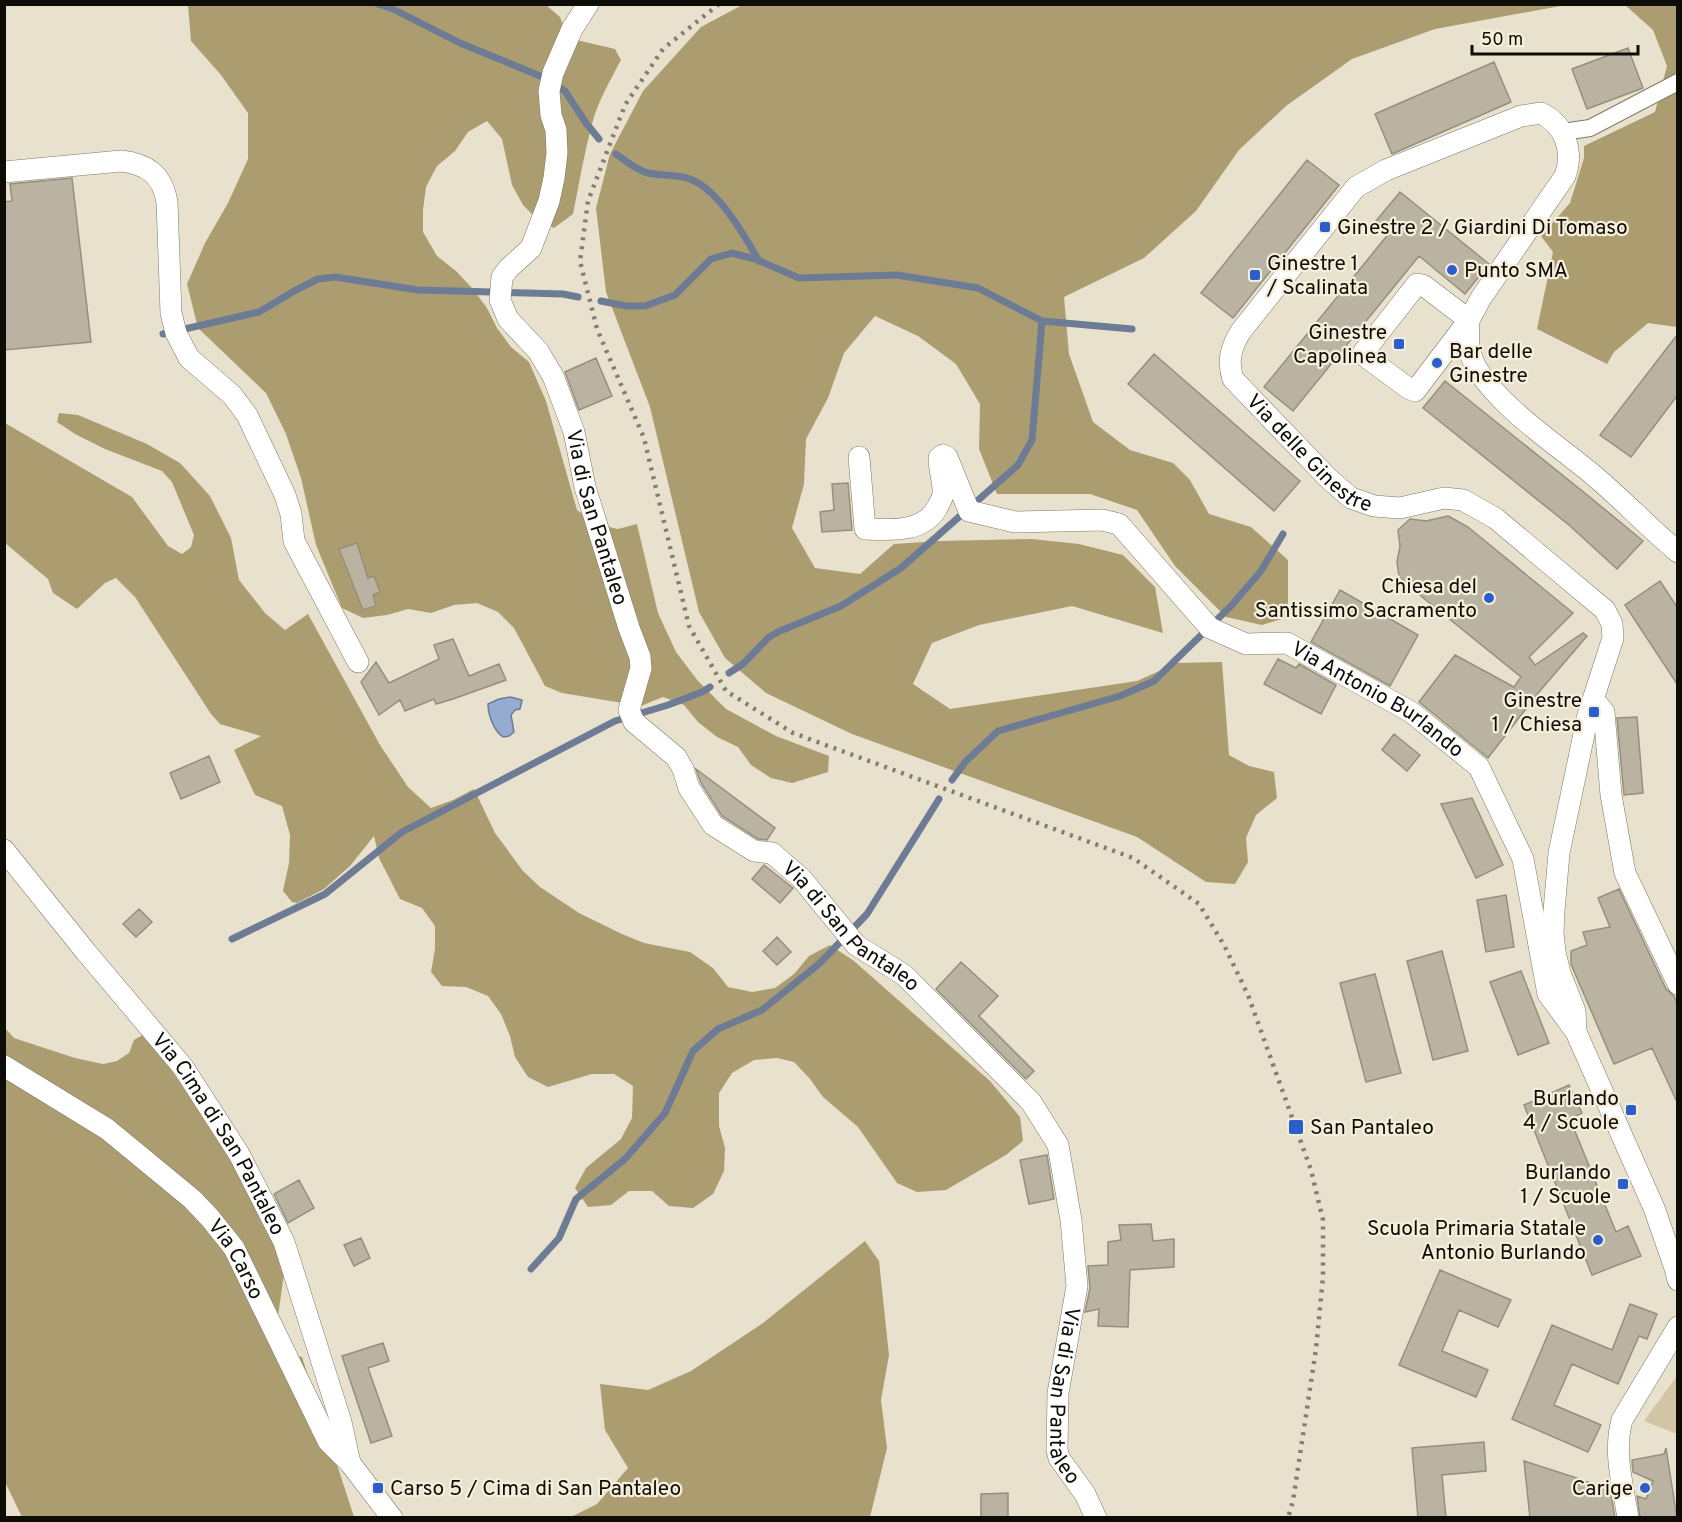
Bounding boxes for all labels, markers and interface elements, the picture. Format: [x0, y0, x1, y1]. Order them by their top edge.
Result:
scale bar [1472, 18, 1638, 56]
text: 50 m [1481, 29, 1523, 52]
place label: Ginestre 2 / Giardini Di Tomaso [1337, 215, 1628, 242]
marker: Ginestre 2 / Giardini Di Tomaso [1318, 220, 1332, 234]
place label: Ginestre 1 / Scalinata [1266, 251, 1368, 302]
place label: Punto SMA [1464, 258, 1568, 285]
marker: Punto SMA [1445, 263, 1459, 277]
marker: Ginestre 1 / Scalinata [1248, 268, 1262, 282]
place label: Ginestre Capolinea [1293, 320, 1387, 371]
marker: Ginestre Capolinea [1392, 337, 1406, 351]
place label: Bar delle Ginestre [1449, 339, 1533, 390]
marker: Bar delle Ginestre [1430, 356, 1444, 370]
street label: Via delle Ginestre [1240, 389, 1376, 519]
street label: Via di San Pantaleo [559, 427, 633, 609]
place label: Chiesa del Santissimo Sacramento [1255, 574, 1477, 625]
marker: Chiesa del Santissimo Sacramento [1482, 591, 1496, 605]
street label: Via Antonio Burlando [1286, 636, 1469, 764]
place label: Ginestre 1 / Chiesa [1491, 688, 1582, 739]
marker: Ginestre 1 / Chiesa [1587, 705, 1601, 719]
street label: Via di San Pantaleo [776, 856, 925, 998]
street label: Via Cima di San Pantaleo [145, 1028, 290, 1240]
place label: Burlando 4 / Scuole [1523, 1086, 1619, 1137]
marker: Burlando 4 / Scuole [1624, 1103, 1638, 1117]
place label: San Pantaleo [1310, 1115, 1434, 1142]
marker: San Pantaleo [1287, 1118, 1305, 1136]
place label: Burlando 1 / Scuole [1520, 1160, 1611, 1211]
marker: Burlando 1 / Scuole [1616, 1177, 1630, 1191]
street label: Via Carso [201, 1214, 269, 1304]
place label: Scuola Primaria Statale Antonio Burlando [1367, 1216, 1586, 1267]
marker: Scuola Primaria Statale Antonio Burlando [1591, 1233, 1605, 1247]
street label: Via di San Pantaleo [1042, 1305, 1086, 1490]
place label: Carso 5 / Cima di San Pantaleo [390, 1476, 681, 1503]
place label: Carige [1572, 1476, 1633, 1503]
marker: Carso 5 / Cima di San Pantaleo [371, 1481, 385, 1495]
marker: Carige [1638, 1481, 1652, 1495]

